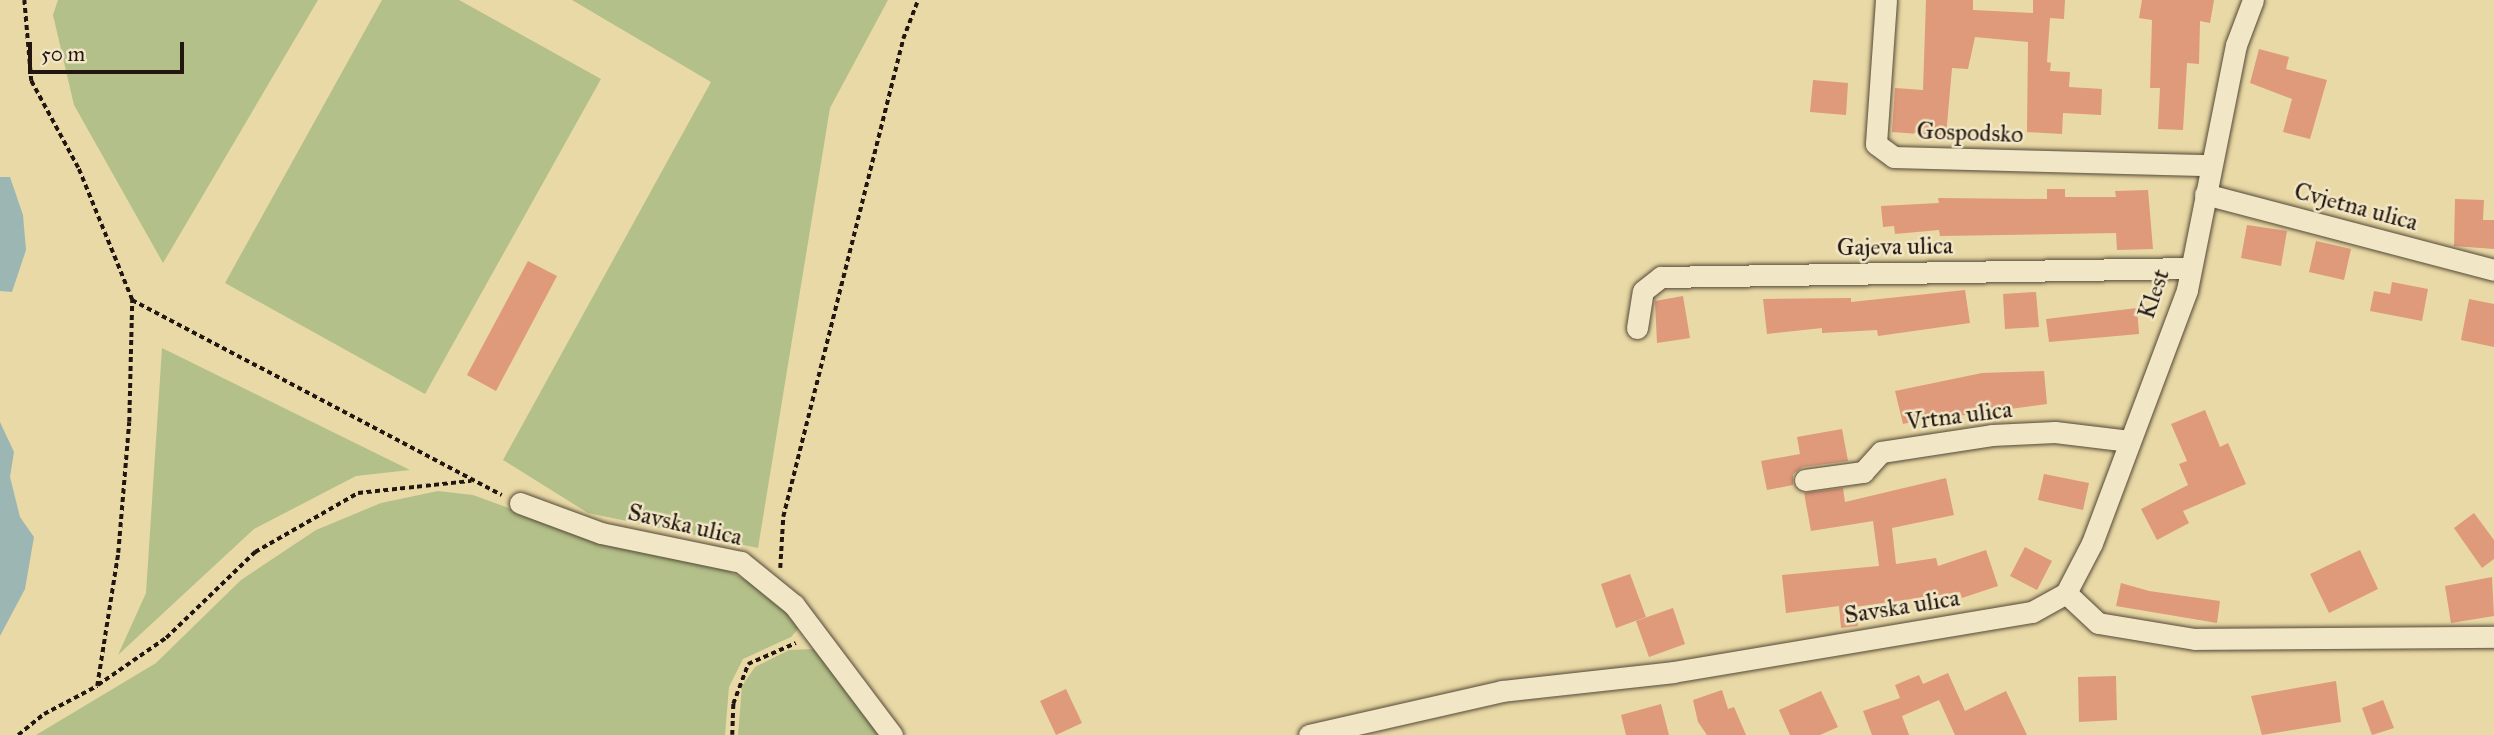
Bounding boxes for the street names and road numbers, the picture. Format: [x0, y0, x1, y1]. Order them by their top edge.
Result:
street label: Gospodsko [1916, 117, 2024, 149]
street label: Cvjetna ulica [2291, 177, 2421, 237]
street label: Gajeva ulica [1837, 232, 1953, 262]
street label: Klest [2132, 265, 2176, 323]
street label: Vrtna ulica [1904, 395, 2014, 437]
street label: Savska ulica [625, 498, 745, 552]
street label: Savska ulica [1842, 584, 1962, 630]

